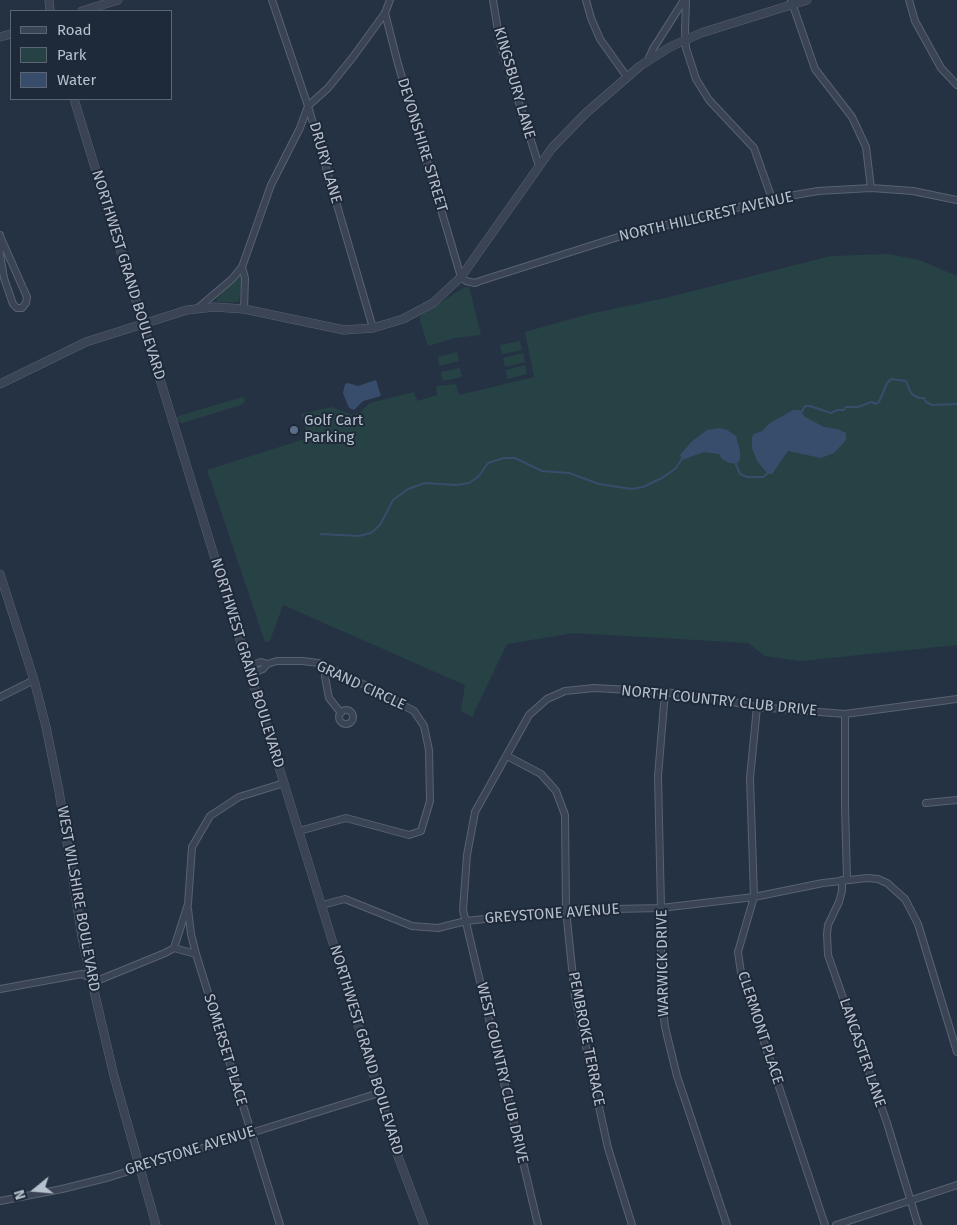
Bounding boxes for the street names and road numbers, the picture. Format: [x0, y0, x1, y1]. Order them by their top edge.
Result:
street label: KINGSBURY LANE [489, 25, 539, 141]
street label: DEVONSHIRE STREET [393, 76, 451, 214]
street label: DRURY LANE [305, 120, 345, 206]
street label: NORTHWEST GRAND BOULEVARD [87, 168, 169, 382]
street label: NORTH HILLCREST AVENUE [617, 188, 795, 246]
street label: NORTHWEST GRAND BOULEVARD [206, 556, 288, 770]
street label: GRAND CIRCLE [313, 657, 409, 715]
street label: NORTH COUNTRY CLUB DRIVE [620, 682, 818, 720]
street label: WEST WILSHIRE BOULEVARD [53, 805, 103, 993]
street label: GREYSTONE AVENUE [484, 900, 620, 928]
street label: WARWICK DRIVE [653, 909, 673, 1017]
street label: NORTHWEST GRAND BOULEVARD [325, 943, 407, 1157]
street label: CLERMONT PLACE [733, 969, 787, 1087]
street label: PEMBROKE TERRACE [564, 970, 608, 1108]
street label: WEST COUNTRY CLUB DRIVE [472, 981, 532, 1165]
street label: SOMERSET PLACE [199, 992, 251, 1108]
street label: LANCASTER LANE [835, 996, 889, 1110]
street label: GREYSTONE AVENUE [123, 1123, 257, 1179]

